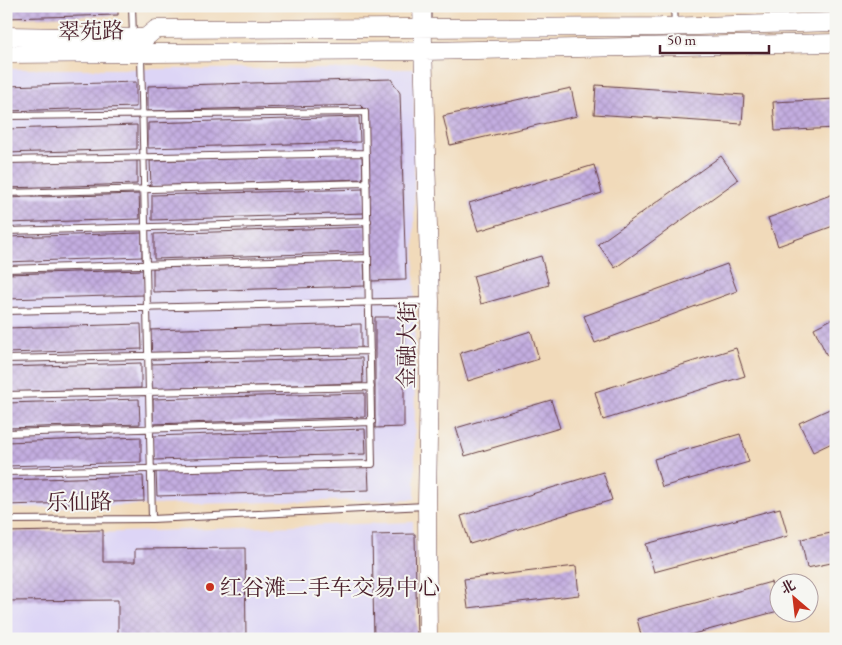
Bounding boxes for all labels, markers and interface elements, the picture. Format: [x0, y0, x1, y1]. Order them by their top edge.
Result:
street label: 翠苑路 [58, 16, 124, 46]
scale bar [660, 22, 768, 54]
text: 50 m [667, 30, 696, 49]
street label: 金融大街 [392, 301, 422, 389]
street label: 乐仙路 [46, 487, 112, 517]
north arrow [770, 572, 820, 622]
place label: 红谷滩二手车交易中心 [220, 573, 440, 602]
text: 北 [777, 575, 798, 598]
marker: 红谷滩二手车交易中心 [204, 581, 216, 593]

